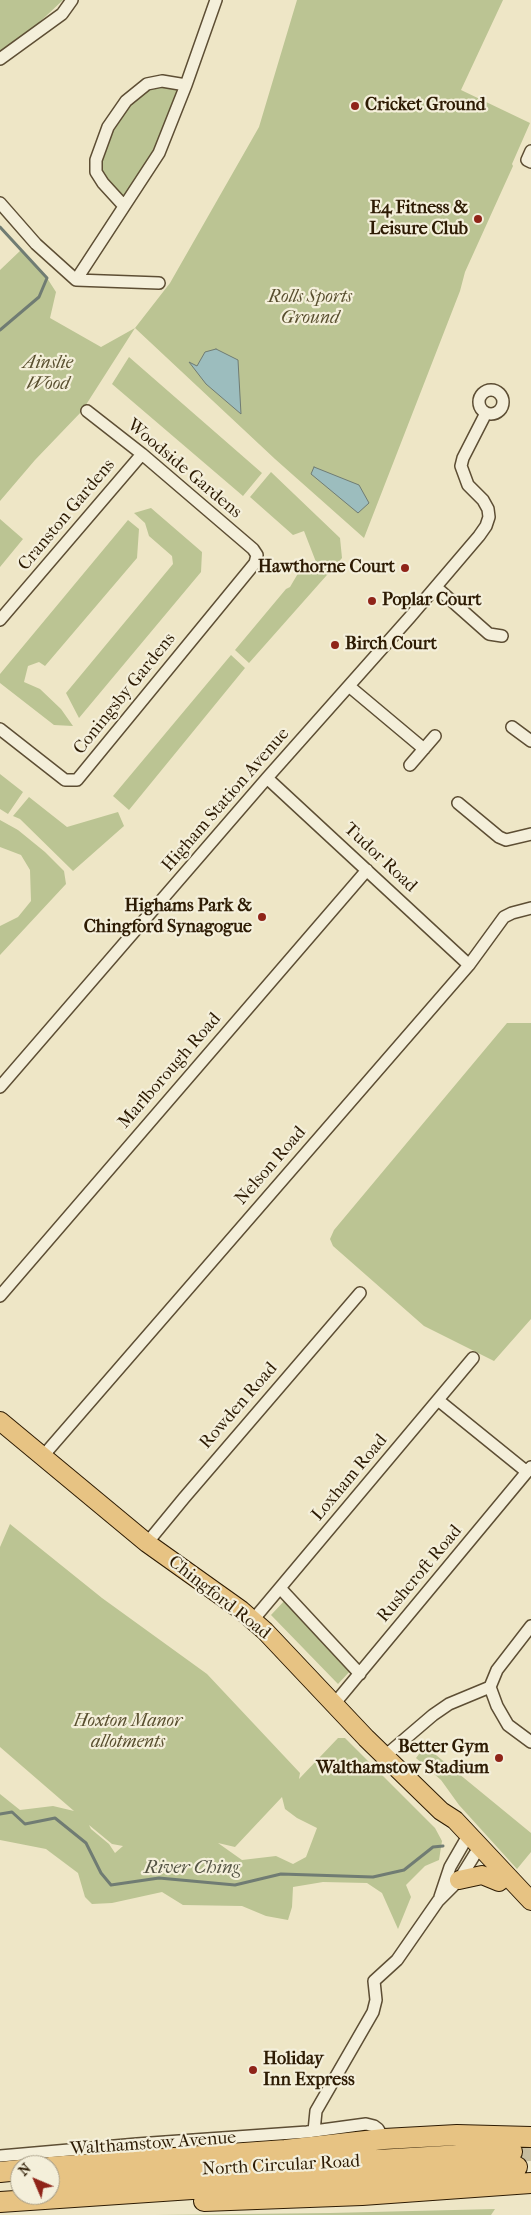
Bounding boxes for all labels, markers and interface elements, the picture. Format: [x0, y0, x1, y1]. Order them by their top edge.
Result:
place label: Cricket Ground [365, 95, 486, 117]
marker: Cricket Ground [349, 100, 361, 112]
place label: E4 Fitness & Leisure Club [369, 198, 468, 240]
marker: E4 Fitness & Leisure Club [472, 213, 484, 225]
park label: Rolls Sports Ground [268, 287, 352, 330]
park label: Ainslie Wood [23, 353, 73, 396]
street label: Woodside Gardens [122, 415, 246, 523]
street label: Cranston Gardens [14, 455, 120, 575]
place label: Hawthorne Court [258, 557, 395, 579]
marker: Hawthorne Court [399, 562, 411, 574]
place label: Poplar Court [382, 590, 481, 612]
marker: Poplar Court [366, 595, 378, 607]
street label: Coningsby Gardens [69, 629, 181, 759]
place label: Birch Court [345, 634, 437, 656]
marker: Birch Court [329, 639, 341, 651]
street label: Higham Station Avenue [158, 724, 294, 876]
street label: Tudor Road [339, 819, 421, 897]
place label: Highams Park & Chingford Synagogue [84, 896, 252, 939]
marker: Highams Park & Chingford Synagogue [256, 911, 268, 923]
street label: Marlborough Road [114, 1009, 226, 1133]
street label: Nelson Road [231, 1122, 311, 1210]
street label: Rowden Road [196, 1358, 282, 1454]
street label: Loxham Road [308, 1430, 392, 1526]
street label: Rushcroft Road [373, 1521, 467, 1627]
street label: Chingford Road [164, 1551, 274, 1645]
park label: Hoxton Manor allotments [74, 1711, 182, 1754]
place label: Better Gym Walthamstow Stadium [316, 1737, 489, 1780]
marker: Better Gym Walthamstow Stadium [493, 1752, 505, 1764]
water label: River Ching [144, 1857, 240, 1879]
place label: Holiday Inn Express [263, 2049, 355, 2092]
marker: Holiday Inn Express [247, 2064, 259, 2076]
street label: Walthamstow Avenue [69, 2127, 237, 2161]
street label: North Circular Road [201, 2151, 361, 2181]
north arrow [10, 2155, 60, 2205]
text: N [15, 2160, 35, 2180]

